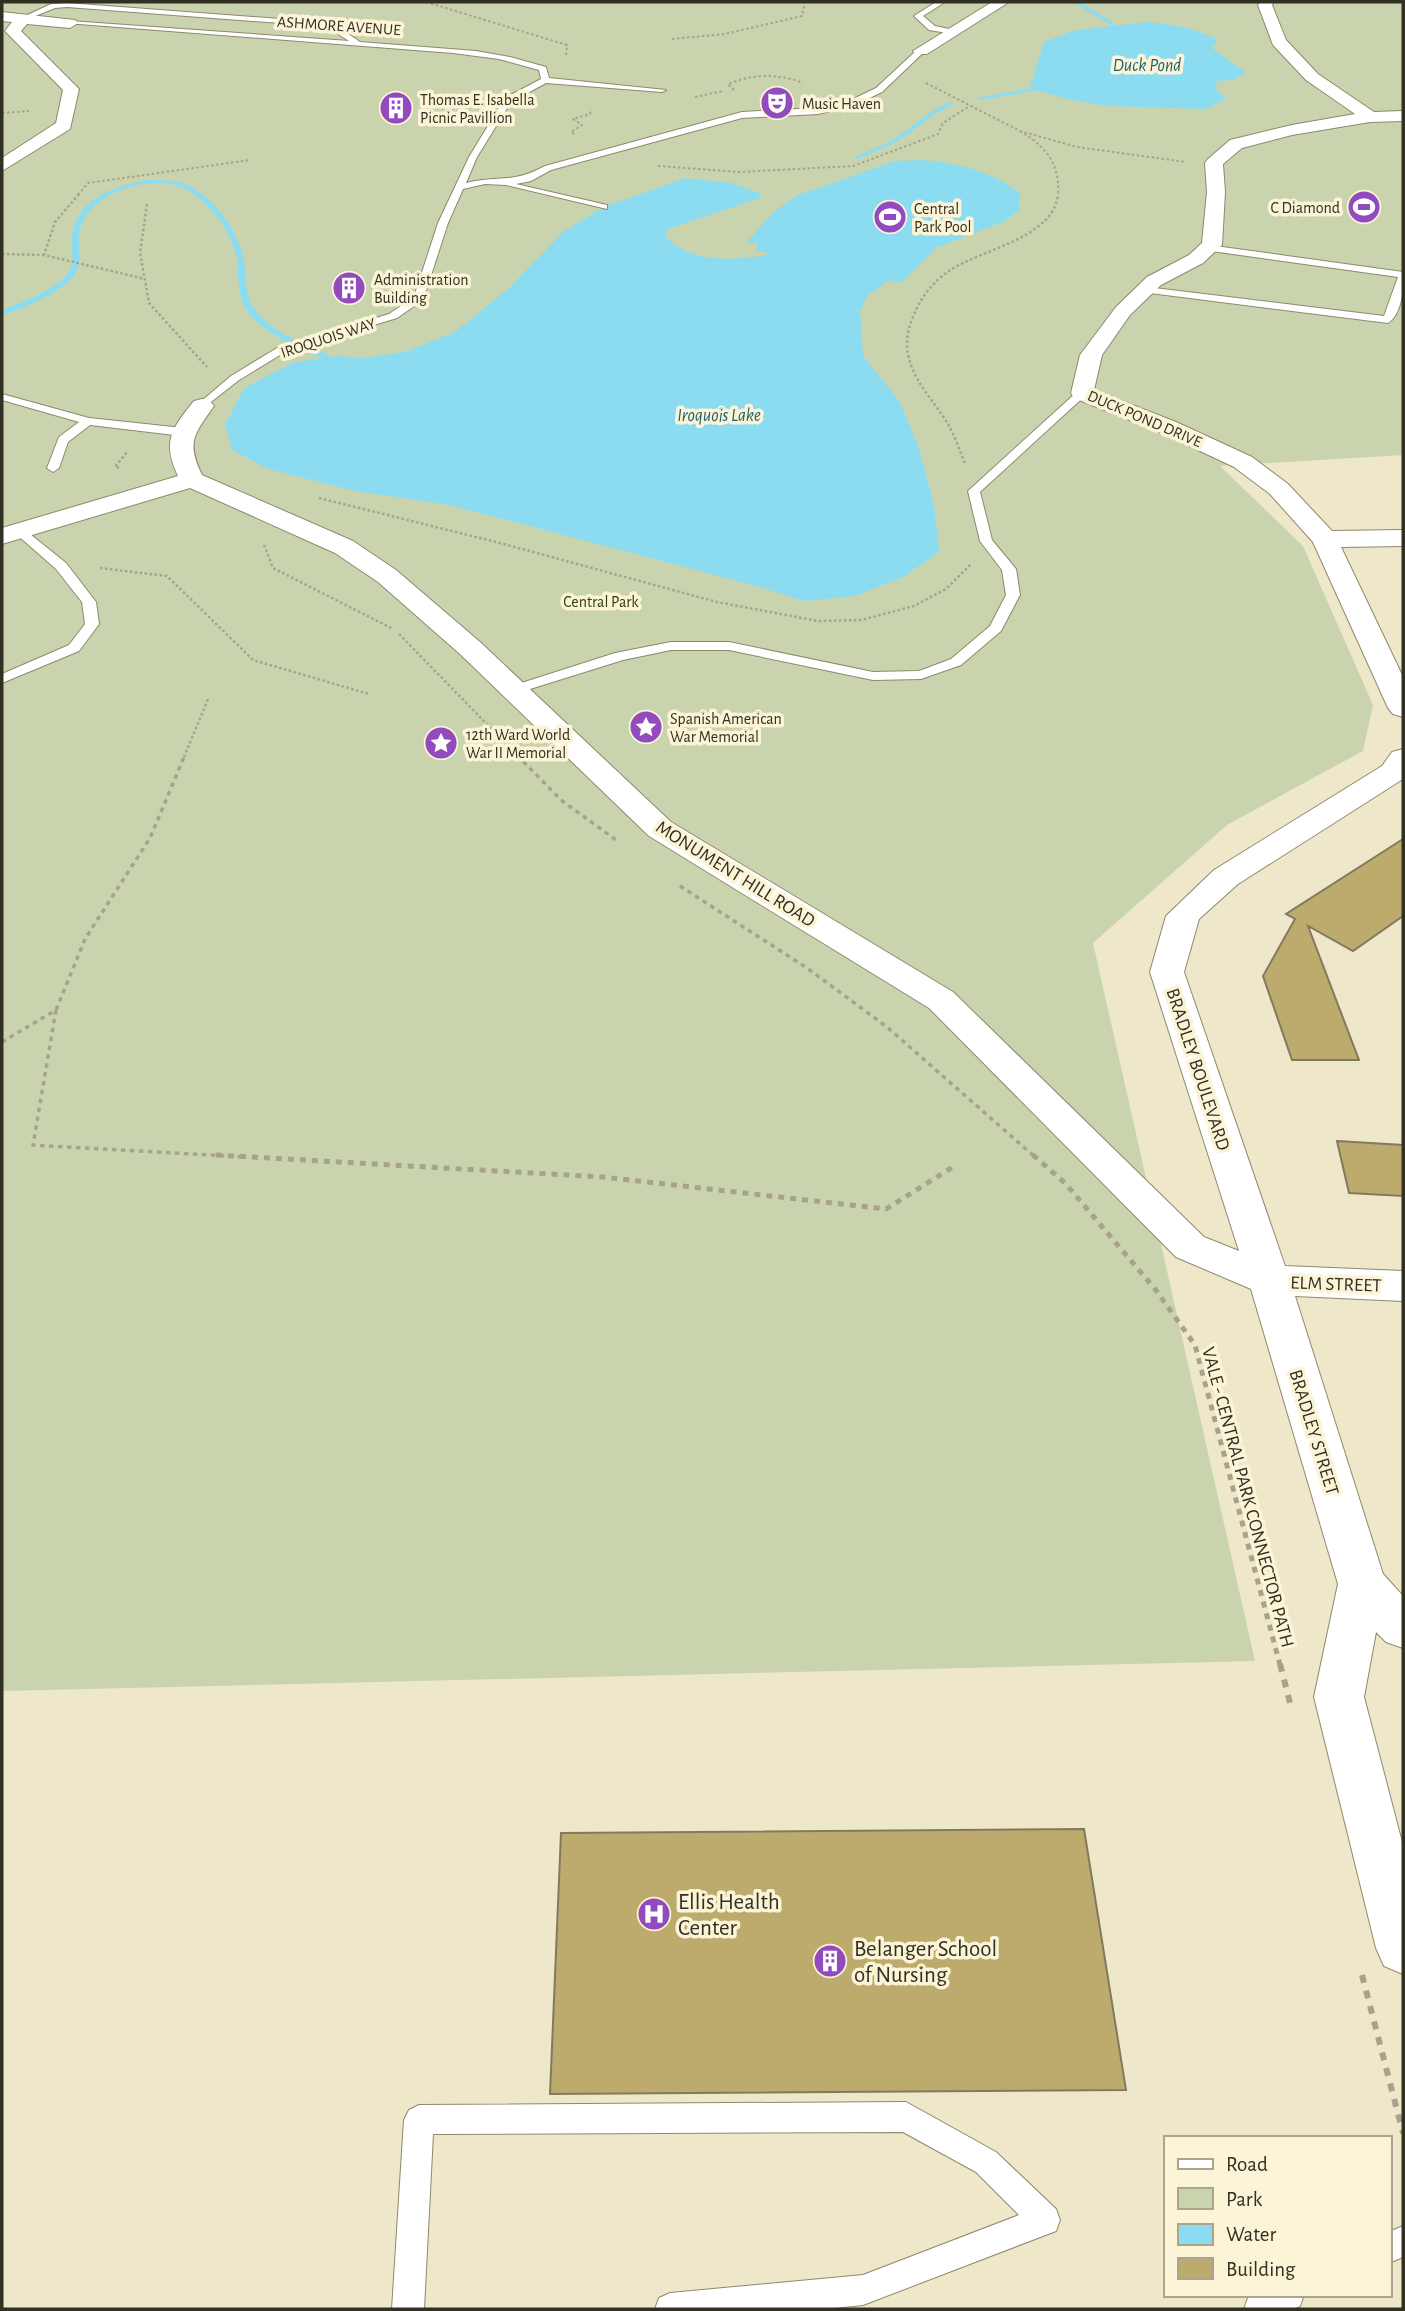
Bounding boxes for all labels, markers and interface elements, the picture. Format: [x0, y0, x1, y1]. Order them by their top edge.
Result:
street label: ASHMORE AVENUE [276, 14, 402, 38]
water label: Duck Pond [1113, 57, 1181, 75]
theatre icon: Music Haven [758, 84, 796, 122]
building icon: Thomas E. Isabella Picnic Pavillion [377, 89, 415, 127]
place label: Thomas E. Isabella Picnic Pavillion [420, 92, 535, 126]
place label: Music Haven [802, 96, 881, 112]
sports icon: C Diamond [1345, 188, 1383, 226]
sports icon: Central Park Pool [871, 198, 909, 236]
place label: C Diamond [1271, 200, 1340, 216]
place label: Central Park Pool [914, 201, 972, 235]
building icon: Administration Building [330, 269, 368, 307]
place label: Administration Building [374, 272, 468, 306]
street label: IROQUOIS WAY [279, 315, 379, 362]
street label: DUCK POND DRIVE [1085, 388, 1204, 450]
water label: Iroquois Lake [677, 407, 761, 425]
park label: Central Park [563, 594, 639, 610]
place icon: Spanish American War Memorial [627, 708, 665, 746]
place label: Spanish American War Memorial [670, 711, 782, 745]
place icon: 12th Ward World War II Memorial [422, 724, 460, 762]
place label: 12th Ward World War II Memorial [466, 727, 570, 761]
street label: MONUMENT HILL ROAD [652, 818, 818, 931]
street label: BRADLEY BOULEVARD [1162, 986, 1233, 1153]
street label: ELM STREET [1290, 1273, 1382, 1296]
street label: VALE - CENTRAL PARK CONNECTOR PATH [1198, 1345, 1297, 1650]
street label: BRADLEY STREET [1285, 1367, 1342, 1498]
place label: Ellis Health Center [678, 1891, 780, 1940]
hospital icon: Ellis Health Center [635, 1895, 673, 1933]
place label: Belanger School of Nursing [854, 1938, 997, 1987]
building icon: Belanger School of Nursing [811, 1942, 849, 1980]
legend [1164, 2136, 1391, 2297]
text: Road [1226, 2154, 1268, 2175]
text: Park [1226, 2189, 1263, 2210]
text: Water [1226, 2224, 1276, 2245]
text: Building [1226, 2259, 1296, 2280]

